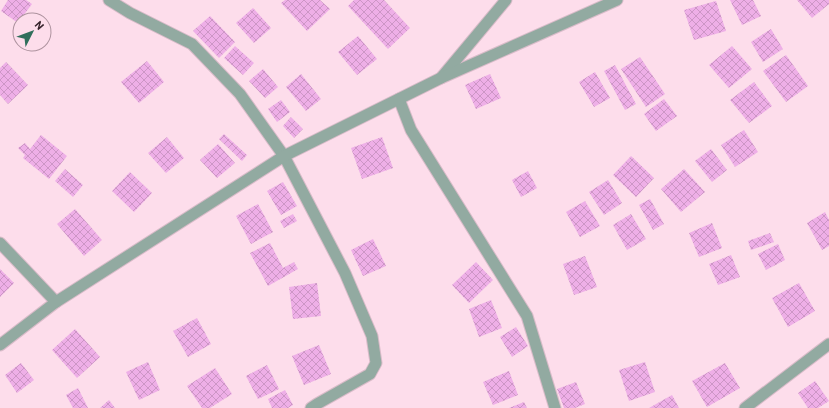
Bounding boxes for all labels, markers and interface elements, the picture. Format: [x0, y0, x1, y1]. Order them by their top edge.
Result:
north arrow [12, 12, 52, 52]
text: N [33, 18, 47, 32]

